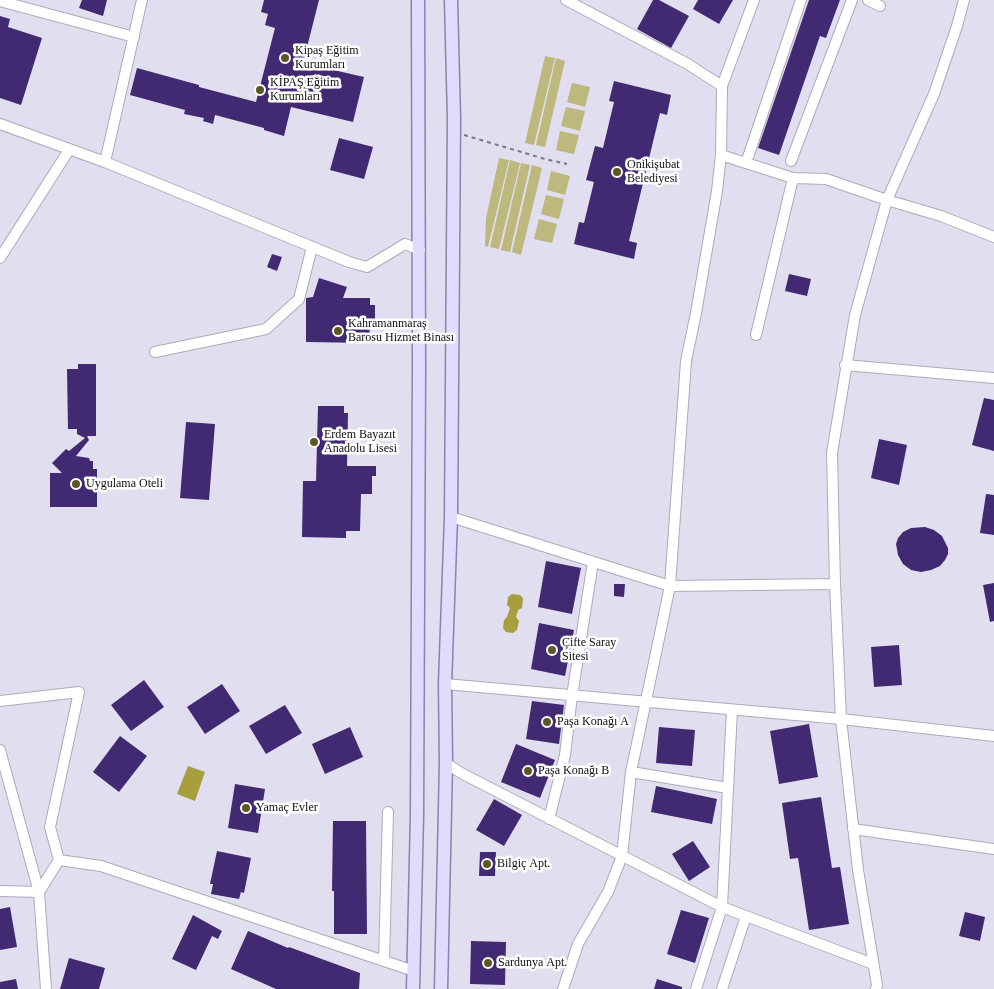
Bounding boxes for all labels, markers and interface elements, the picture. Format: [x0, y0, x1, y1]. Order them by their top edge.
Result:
place label: Kipaş Eğitim Kurumları [295, 44, 359, 72]
marker: Kipaş Eğitim Kurumları [279, 52, 291, 64]
place label: KİPAŞ Eğitim Kurumları [270, 76, 339, 104]
marker: KİPAŞ Eğitim Kurumları [254, 84, 266, 96]
place label: Onikişubat Belediyesi [627, 158, 680, 186]
marker: Onikişubat Belediyesi [611, 166, 623, 178]
place label: Kahramanmaraş Barosu Hizmet Binası [348, 317, 454, 345]
marker: Kahramanmaraş Barosu Hizmet Binası [332, 325, 344, 337]
place label: Erdem Bayazıt Anadolu Lisesi [324, 428, 397, 456]
marker: Erdem Bayazıt Anadolu Lisesi [308, 436, 320, 448]
place label: Uygulama Oteli [86, 477, 163, 491]
marker: Uygulama Oteli [70, 478, 82, 490]
place label: Çifte Saray Sitesi [562, 636, 616, 664]
marker: Çifte Saray Sitesi [546, 644, 558, 656]
place label: Paşa Konağı A [557, 715, 629, 729]
marker: Paşa Konağı A [541, 716, 553, 728]
place label: Paşa Konağı B [538, 764, 609, 778]
marker: Paşa Konağı B [522, 765, 534, 777]
place label: Yamaç Evler [256, 801, 318, 815]
marker: Yamaç Evler [240, 802, 252, 814]
place label: Bilgiç Apt. [497, 857, 550, 871]
marker: Bilgiç Apt. [481, 858, 493, 870]
place label: Sardunya Apt. [498, 956, 567, 970]
marker: Sardunya Apt. [482, 957, 494, 969]

